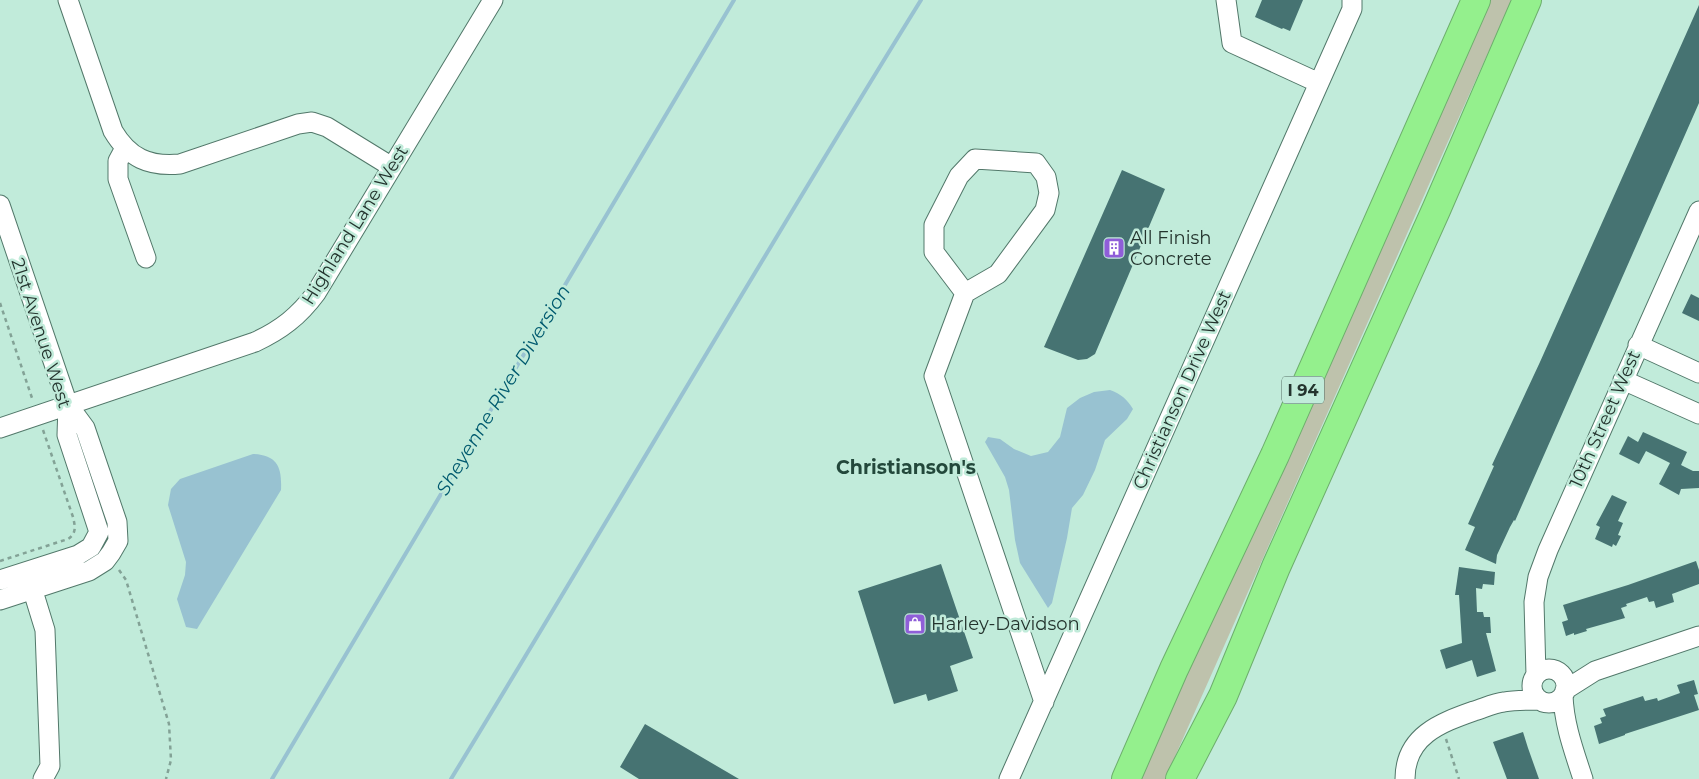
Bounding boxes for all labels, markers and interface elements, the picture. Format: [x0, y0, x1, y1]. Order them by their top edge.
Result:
street label: Highland Lane West [297, 141, 413, 309]
place label: All Finish Concrete [1130, 227, 1212, 270]
building icon: All Finish Concrete [1102, 236, 1126, 260]
street label: 21st Avenue West [6, 255, 76, 411]
water label: Sheyenne River Diversion [431, 281, 575, 499]
street label: Christianson Drive West [1128, 287, 1236, 493]
street label: 10th Street West [1565, 347, 1645, 491]
road number: I 94 [1282, 376, 1324, 404]
district label: Christianson's [836, 456, 976, 479]
shop icon: Harley-Davidson [903, 612, 927, 636]
place label: Harley-Davidson [931, 613, 1080, 635]

